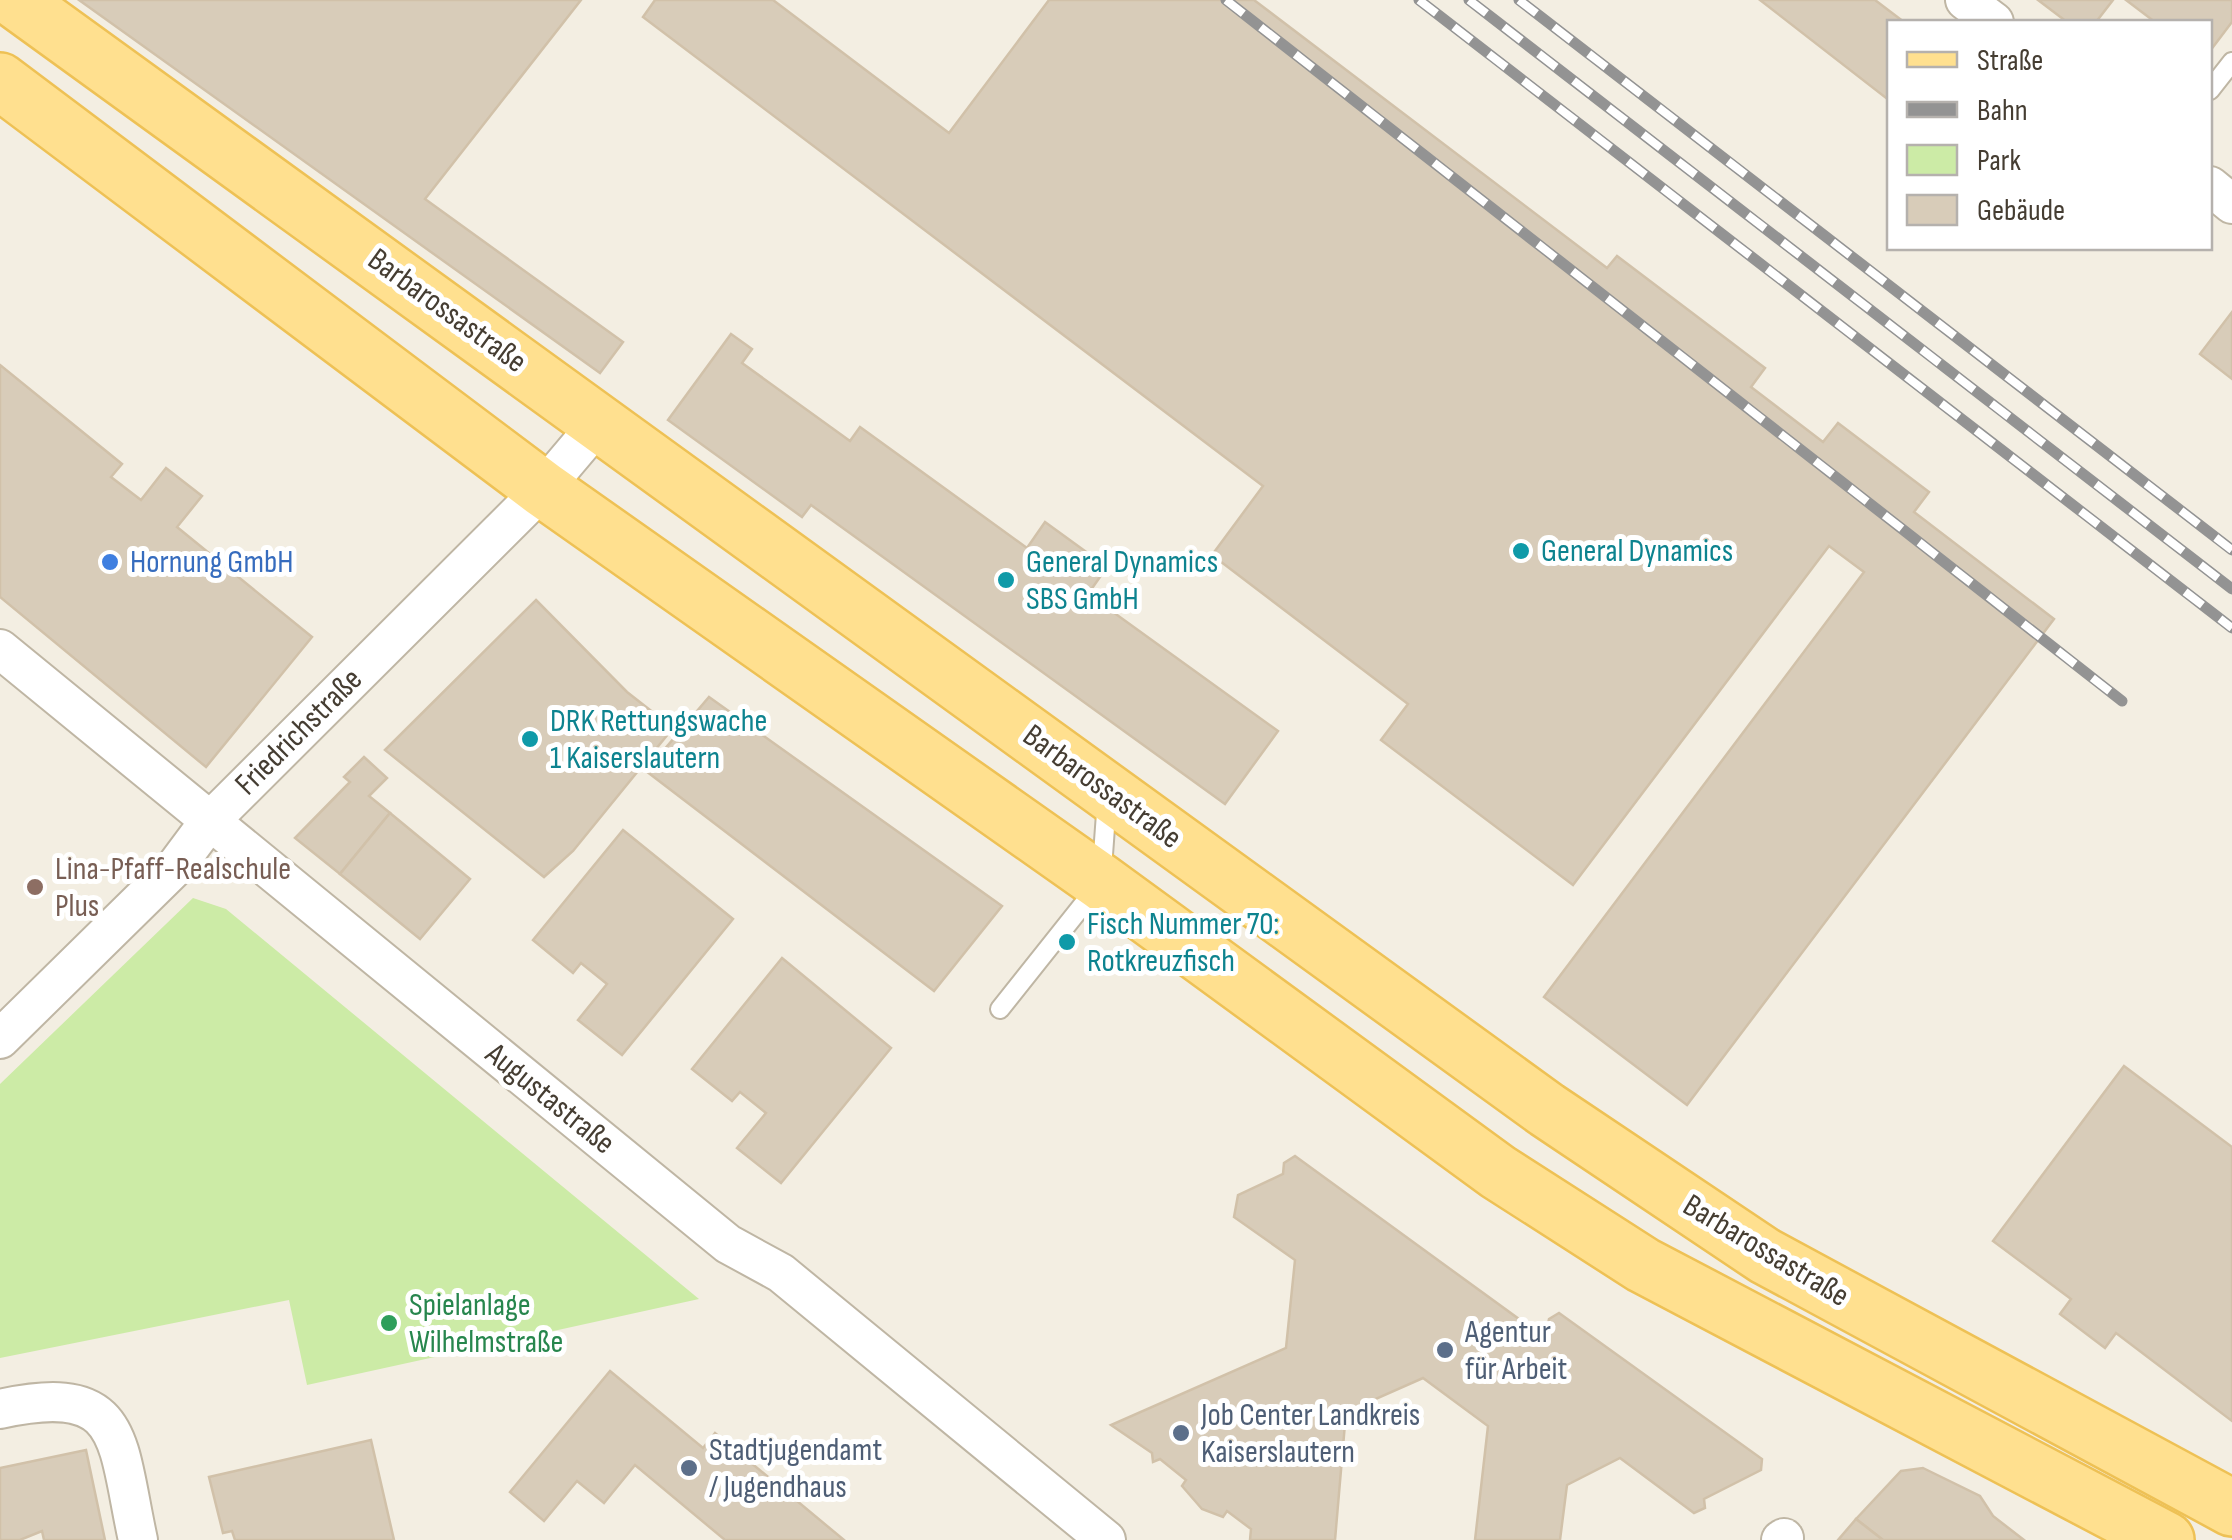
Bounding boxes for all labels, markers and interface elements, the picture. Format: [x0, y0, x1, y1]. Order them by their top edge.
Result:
legend [1887, 20, 2212, 250]
text: Straße [1977, 43, 2043, 79]
text: Bahn [1977, 93, 2028, 129]
text: Park [1977, 143, 2021, 179]
text: Gebäude [1977, 193, 2065, 229]
street label: Barbarossastraße [360, 240, 534, 382]
place label: General Dynamics [1541, 532, 1733, 571]
marker: General Dynamics [1510, 540, 1532, 562]
place label: Hornung GmbH [130, 543, 293, 582]
place label: General Dynamics SBS GmbH [1026, 543, 1218, 619]
marker: Hornung GmbH [99, 551, 121, 573]
marker: General Dynamics SBS GmbH [995, 569, 1017, 591]
street label: Friedrichstraße [227, 660, 371, 804]
place label: DRK Rettungswache 1 Kaiserslautern [550, 702, 767, 778]
street label: Barbarossastraße [1015, 716, 1189, 858]
marker: DRK Rettungswache 1 Kaiserslautern [519, 728, 541, 750]
place label: Lina-Pfaff-Realschule Plus [55, 850, 291, 926]
marker: Lina-Pfaff-Realschule Plus [24, 876, 46, 898]
place label: Fisch Nummer 70: Rotkreuzfisch [1087, 905, 1279, 981]
marker: Fisch Nummer 70: Rotkreuzfisch [1056, 931, 1078, 953]
street label: Augustastraße [477, 1034, 623, 1163]
street label: Barbarossastraße [1676, 1186, 1856, 1316]
place label: Spielanlage Wilhelmstraße [409, 1286, 563, 1362]
marker: Spielanlage Wilhelmstraße [378, 1312, 400, 1334]
place label: Agentur für Arbeit [1464, 1313, 1567, 1389]
marker: Agentur für Arbeit [1434, 1339, 1456, 1361]
place label: Job Center Landkreis Kaiserslautern [1200, 1396, 1420, 1472]
marker: Job Center Landkreis Kaiserslautern [1170, 1422, 1192, 1444]
place label: Stadtjugendamt / Jugendhaus [709, 1431, 882, 1507]
marker: Stadtjugendamt / Jugendhaus [678, 1457, 700, 1479]

